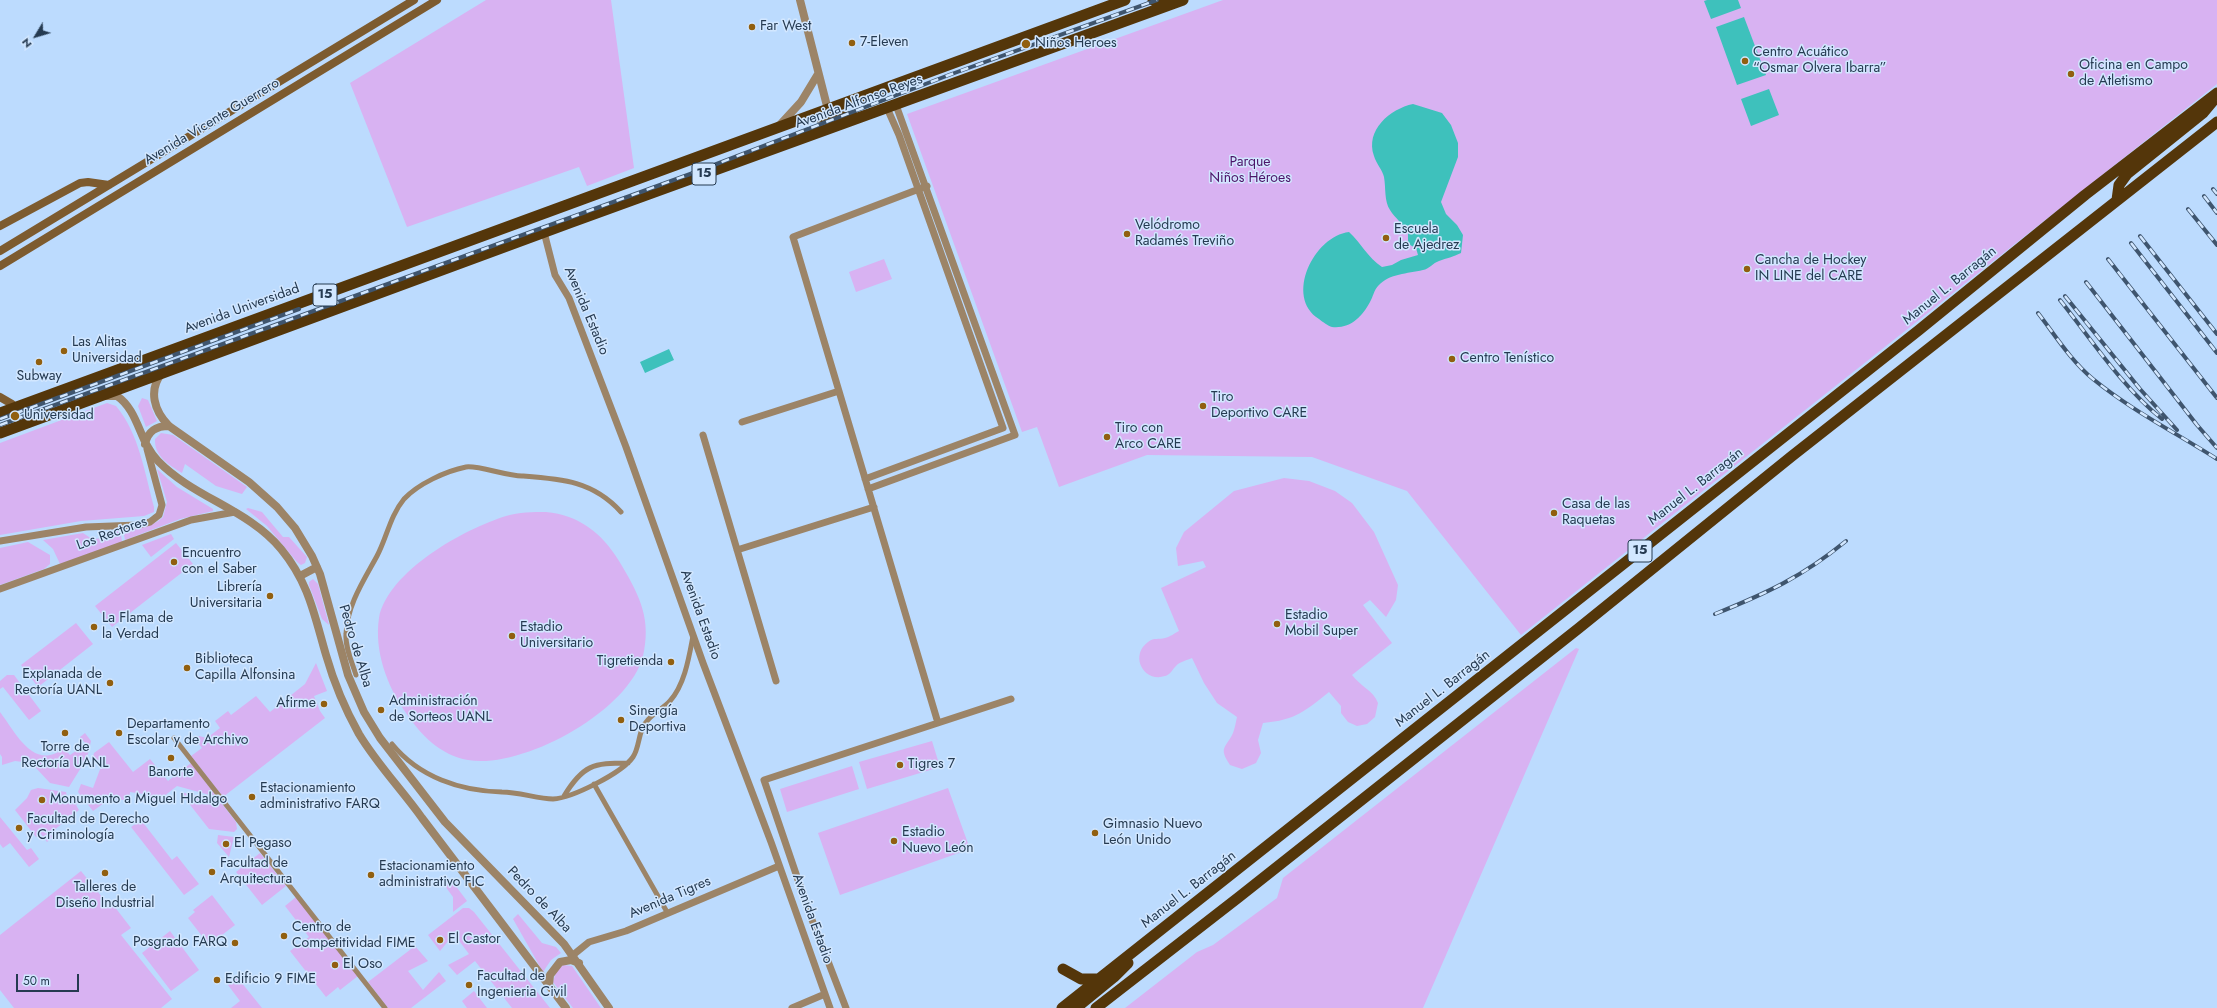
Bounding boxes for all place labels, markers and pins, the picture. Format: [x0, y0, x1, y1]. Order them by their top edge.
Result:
place label: Far West [760, 19, 811, 35]
marker: Far West [747, 22, 757, 32]
place label: 7-Eleven [860, 35, 909, 51]
place label: Niños Heroes [1035, 36, 1117, 52]
marker: 7-Eleven [847, 38, 857, 48]
marker: Niños Heroes [1020, 38, 1032, 50]
place label: Centro Acuático “Osmar Olvera Ibarra” [1753, 45, 1886, 78]
marker: Centro Acuático “Osmar Olvera Ibarra” [1740, 56, 1750, 66]
place label: Oficina en Campo de Atletismo [2079, 58, 2188, 90]
marker: Oficina en Campo de Atletismo [2066, 69, 2076, 79]
place label: Velódromo Radamés Treviño [1135, 218, 1234, 250]
place label: Escuela de Ajedrez [1394, 222, 1459, 254]
marker: Velódromo Radamés Treviño [1122, 229, 1132, 239]
marker: Escuela de Ajedrez [1381, 233, 1391, 243]
place label: Cancha de Hockey IN LINE del CARE [1755, 253, 1866, 286]
marker: Cancha de Hockey IN LINE del CARE [1742, 264, 1752, 274]
place label: Las Alitas Universidad [72, 335, 142, 368]
marker: Las Alitas Universidad [59, 346, 69, 356]
place label: Centro Tenístico [1460, 351, 1554, 367]
marker: Centro Tenístico [1447, 354, 1457, 364]
marker: Subway [34, 357, 44, 367]
place label: Subway [16, 369, 62, 385]
place label: Tiro Deportivo CARE [1211, 390, 1307, 422]
marker: Tiro Deportivo CARE [1198, 401, 1208, 411]
place label: Universidad [24, 408, 94, 424]
marker: Universidad [9, 410, 21, 422]
place label: Tiro con Arco CARE [1115, 421, 1182, 454]
marker: Tiro con Arco CARE [1102, 432, 1112, 442]
place label: Casa de las Raquetas [1562, 497, 1630, 530]
marker: Casa de las Raquetas [1549, 508, 1559, 518]
place label: Encuentro con el Saber [182, 546, 257, 578]
marker: Encuentro con el Saber [169, 557, 179, 567]
place label: Librería Universitaria [190, 580, 262, 612]
marker: Librería Universitaria [265, 591, 275, 601]
place label: Estadio Mobil Super [1285, 608, 1358, 640]
place label: La Flama de la Verdad [102, 611, 173, 644]
marker: Estadio Mobil Super [1272, 619, 1282, 629]
place label: Estadio Universitario [520, 620, 593, 652]
marker: La Flama de la Verdad [89, 622, 99, 632]
marker: Estadio Universitario [507, 631, 517, 641]
place label: Biblioteca Capilla Alfonsina [195, 652, 295, 684]
place label: Tigretienda [597, 654, 663, 670]
marker: Tigretienda [666, 657, 676, 667]
marker: Biblioteca Capilla Alfonsina [182, 663, 192, 673]
place label: Explanada de Rectoría UANL [15, 667, 102, 700]
marker: Explanada de Rectoría UANL [105, 678, 115, 688]
place label: Administración de Sorteos UANL [389, 694, 492, 726]
place label: Afirme [276, 696, 316, 712]
marker: Afirme [319, 699, 329, 709]
place label: Sinergía Deportiva [629, 704, 686, 736]
marker: Administración de Sorteos UANL [376, 705, 386, 715]
marker: Sinergía Deportiva [616, 715, 626, 725]
place label: Departamento Escolar y de Archivo [127, 717, 248, 750]
marker: Torre de Rectoría UANL [60, 728, 70, 738]
marker: Departamento Escolar y de Archivo [114, 728, 124, 738]
place label: Torre de Rectoría UANL [21, 740, 109, 772]
marker: Banorte [166, 753, 176, 763]
place label: Tigres 7 [908, 757, 955, 773]
marker: Tigres 7 [895, 760, 905, 770]
place label: Banorte [149, 765, 193, 781]
place label: Estacionamiento administrativo FARQ [260, 781, 380, 814]
place label: Monumento a Miguel HIdalgo [50, 792, 227, 808]
marker: Estacionamiento administrativo FARQ [247, 792, 257, 802]
marker: Monumento a Miguel HIdalgo [37, 795, 47, 805]
place label: Facultad de Derecho y Criminología [27, 812, 149, 844]
place label: Gimnasio Nuevo León Unido [1103, 817, 1202, 850]
marker: Facultad de Derecho y Criminología [14, 823, 24, 833]
place label: Estadio Nuevo León [902, 825, 973, 858]
marker: Gimnasio Nuevo León Unido [1090, 828, 1100, 838]
place label: El Pegaso [234, 836, 292, 852]
marker: Estadio Nuevo León [889, 836, 899, 846]
marker: El Pegaso [221, 839, 231, 849]
place label: Facultad de Arquitectura [220, 856, 292, 888]
place label: Estacionamiento administrativo FIC [379, 859, 485, 892]
marker: Facultad de Arquitectura [207, 867, 217, 877]
marker: Talleres de Diseño Industrial [100, 868, 110, 878]
marker: Estacionamiento administrativo FIC [366, 870, 376, 880]
place label: Talleres de Diseño Industrial [56, 880, 154, 912]
place label: Centro de Competitividad FIME [292, 920, 416, 952]
marker: Centro de Competitividad FIME [279, 931, 289, 941]
place label: El Castor [448, 932, 501, 948]
place label: Posgrado FARQ [133, 935, 227, 951]
marker: El Castor [435, 935, 445, 945]
marker: Posgrado FARQ [230, 938, 240, 948]
place label: El Oso [343, 957, 382, 973]
marker: El Oso [330, 960, 340, 970]
place label: Facultad de Ingenieria Civil [477, 969, 567, 1002]
place label: Edificio 9 FIME [225, 972, 316, 988]
marker: Edificio 9 FIME [212, 975, 222, 985]
marker: Facultad de Ingenieria Civil [464, 980, 474, 990]

